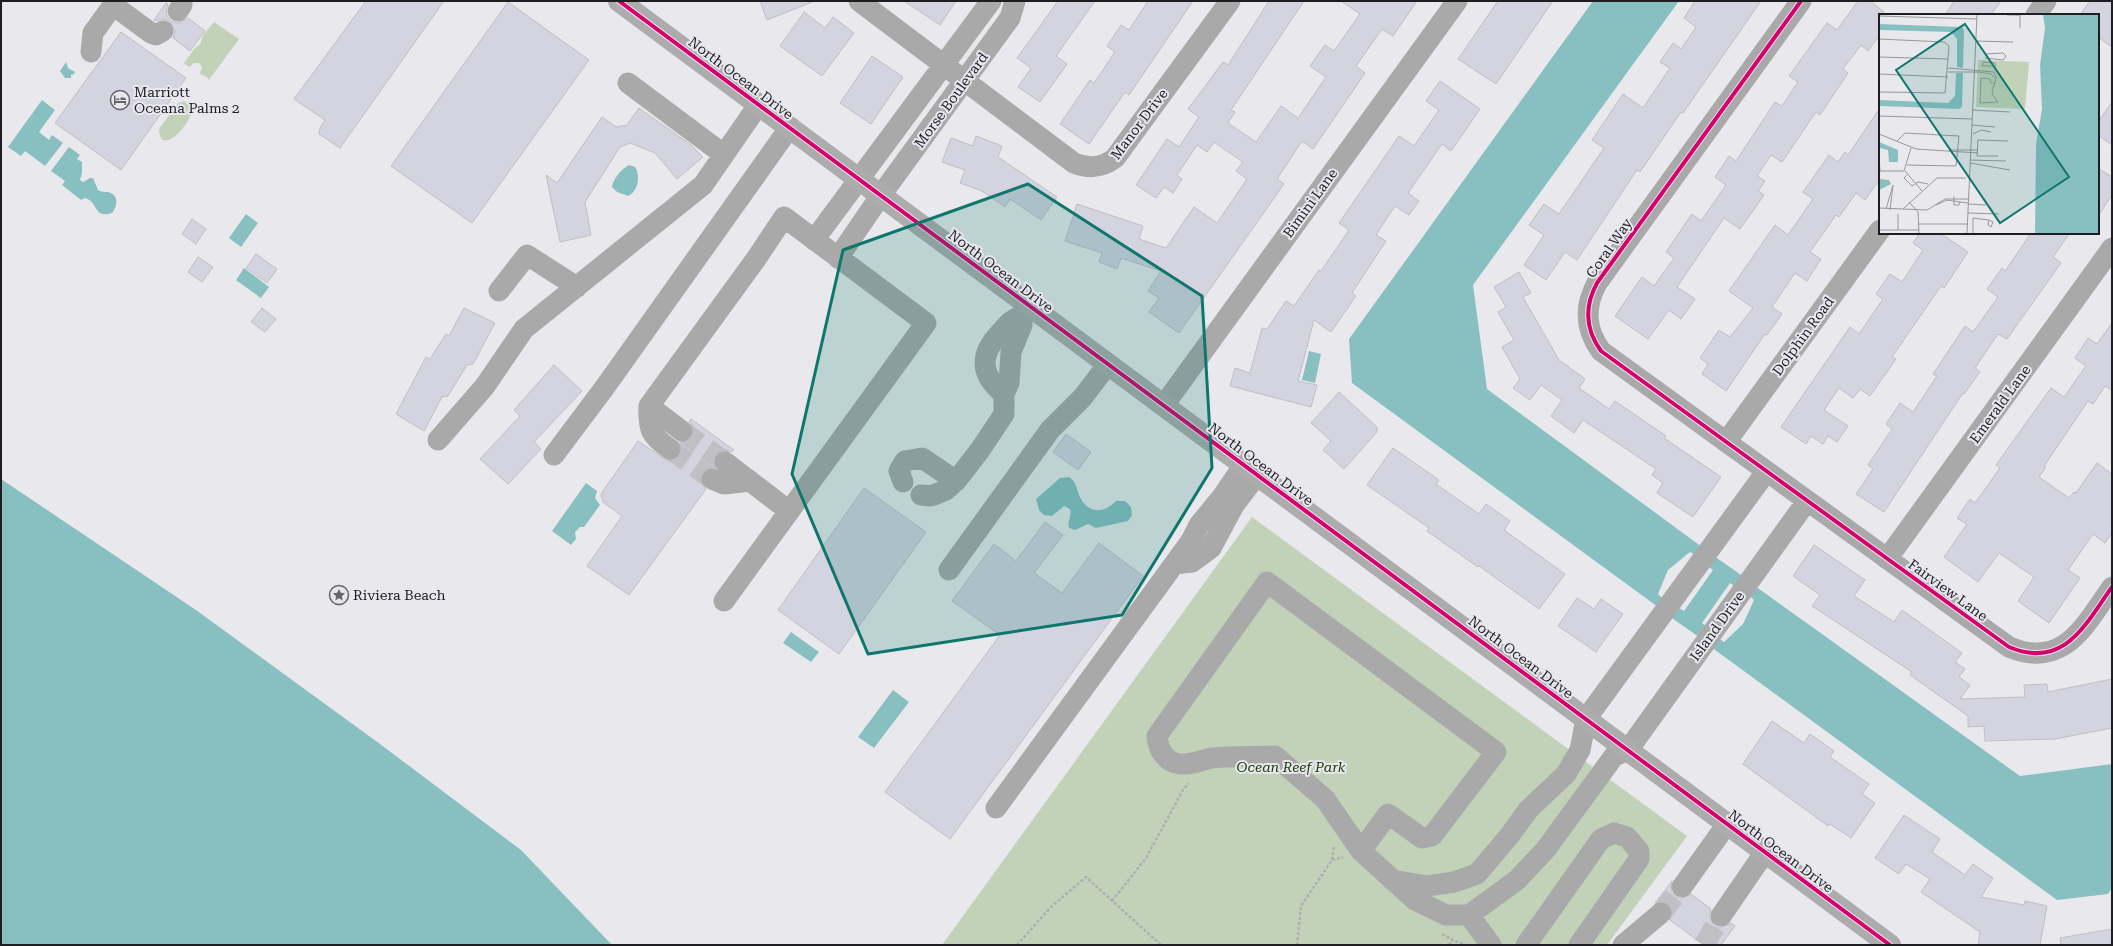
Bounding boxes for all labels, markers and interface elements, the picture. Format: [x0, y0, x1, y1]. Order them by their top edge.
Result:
inset map [1879, 14, 2099, 234]
street label: North Ocean Drive [686, 33, 797, 123]
street label: Morse Boulevard [911, 49, 991, 151]
place label: Marriott Oceana Palms 2 [134, 84, 240, 116]
street label: Manor Drive [1107, 85, 1171, 162]
hotel icon: Marriott Oceana Palms 2 [109, 89, 131, 111]
street label: Bimini Lane [1280, 165, 1341, 241]
street label: Coral Way [1583, 215, 1636, 281]
street label: North Ocean Drive [946, 226, 1057, 316]
street label: Dolphin Road [1769, 293, 1837, 379]
street label: Emerald Lane [1966, 362, 2034, 446]
street label: North Ocean Drive [1206, 419, 1317, 509]
street label: Fairview Lane [1905, 556, 1991, 624]
place icon: Riviera Beach [328, 584, 350, 606]
place label: Riviera Beach [353, 587, 446, 603]
street label: Island Drive [1686, 588, 1748, 664]
street label: North Ocean Drive [1466, 612, 1577, 702]
park label: Ocean Reef Park [1237, 759, 1346, 775]
street label: North Ocean Drive [1726, 806, 1837, 896]

